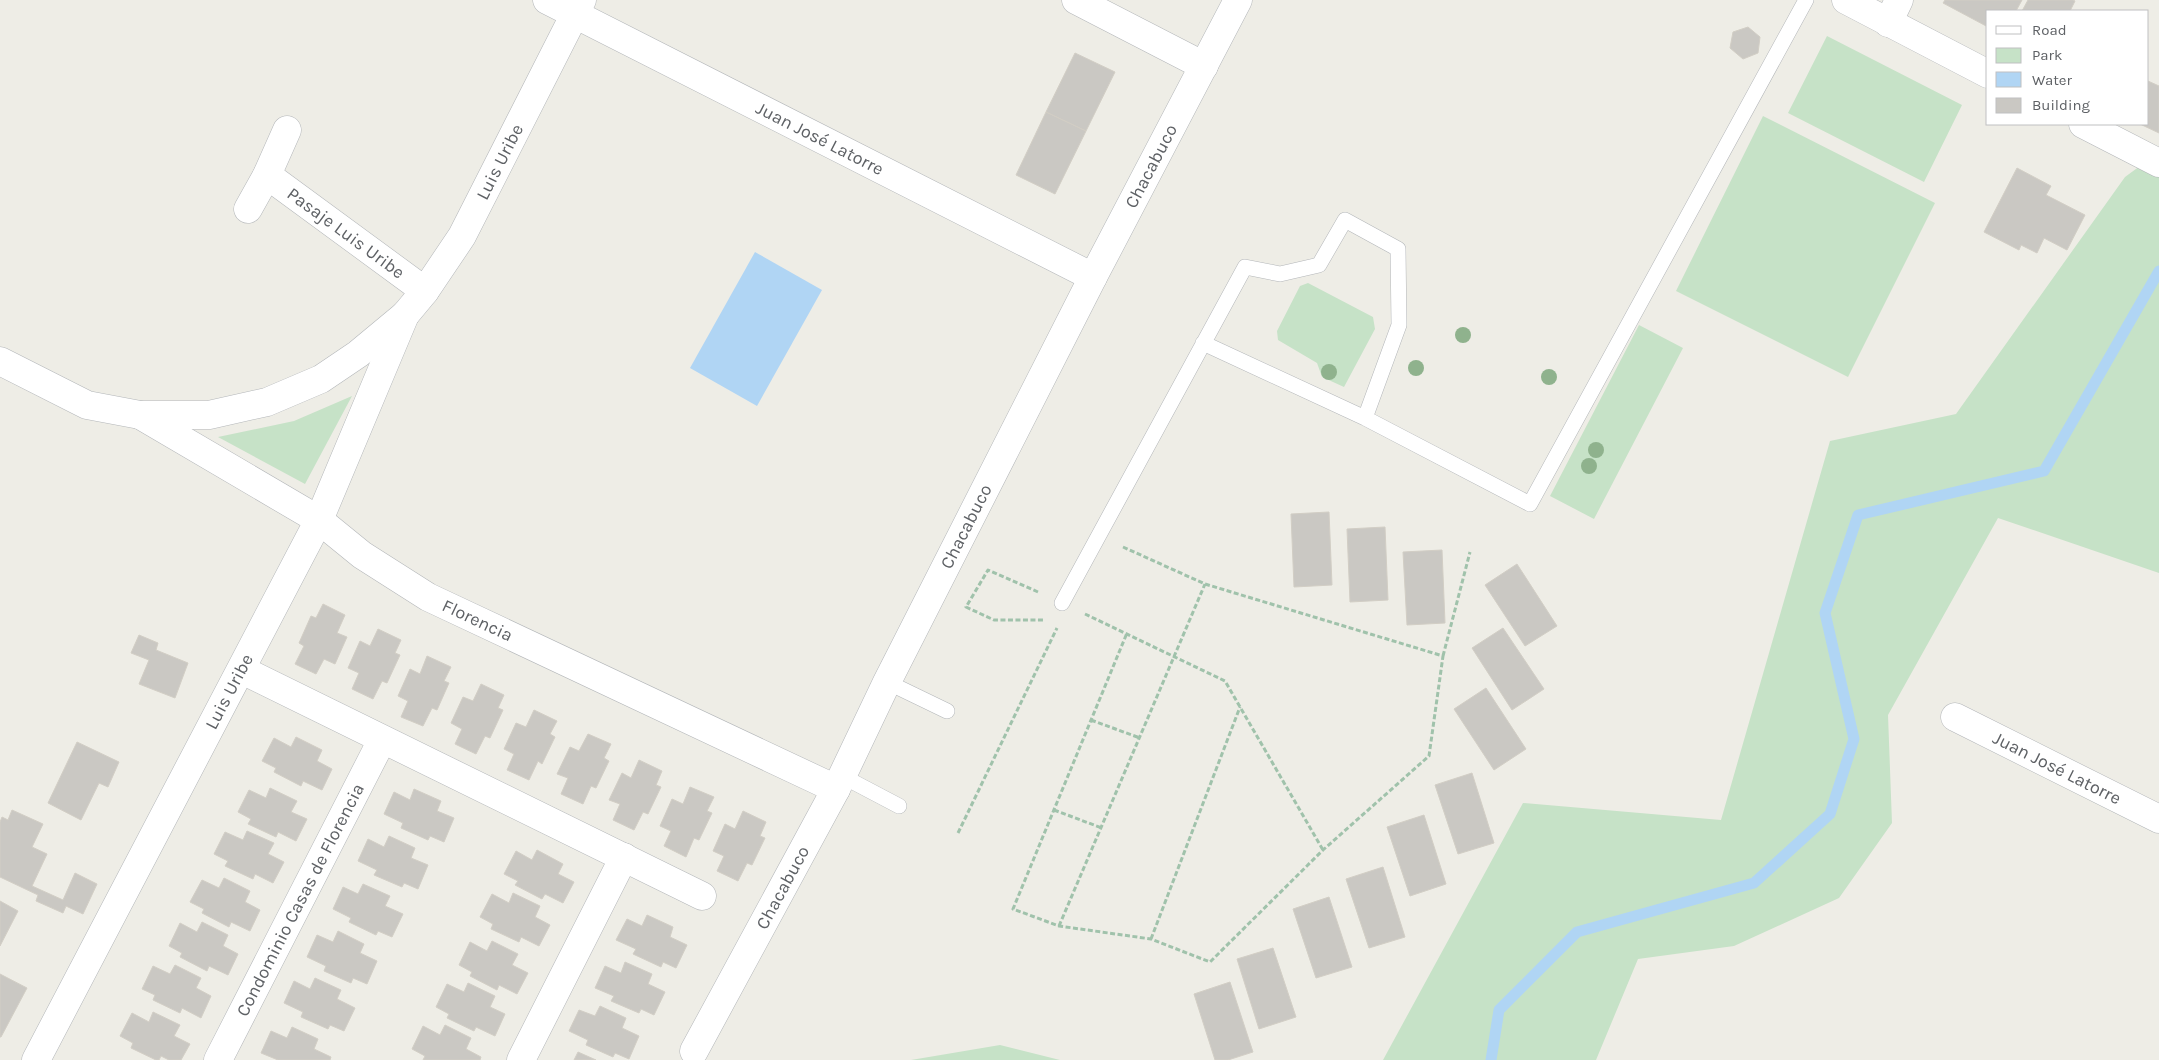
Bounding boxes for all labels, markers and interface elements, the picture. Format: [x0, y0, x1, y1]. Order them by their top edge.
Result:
legend [1986, 10, 2149, 125]
text: Road [2032, 21, 2067, 39]
text: Park [2032, 46, 2062, 64]
text: Water [2032, 71, 2073, 89]
text: Building [2032, 96, 2090, 114]
street label: Juan José Latorre [752, 97, 888, 180]
street label: Luis Uribe [471, 120, 528, 203]
street label: Chacabuco [1120, 120, 1182, 212]
street label: Pasaje Luis Uribe [283, 183, 409, 283]
street label: Chacabuco [935, 481, 997, 572]
street label: Florencia [439, 594, 516, 646]
street label: Luis Uribe [200, 650, 258, 733]
street label: Juan José Latorre [1989, 727, 2125, 809]
street label: Condominio Casas de Florencia [231, 780, 369, 1020]
street label: Chacabuco [751, 842, 814, 933]

